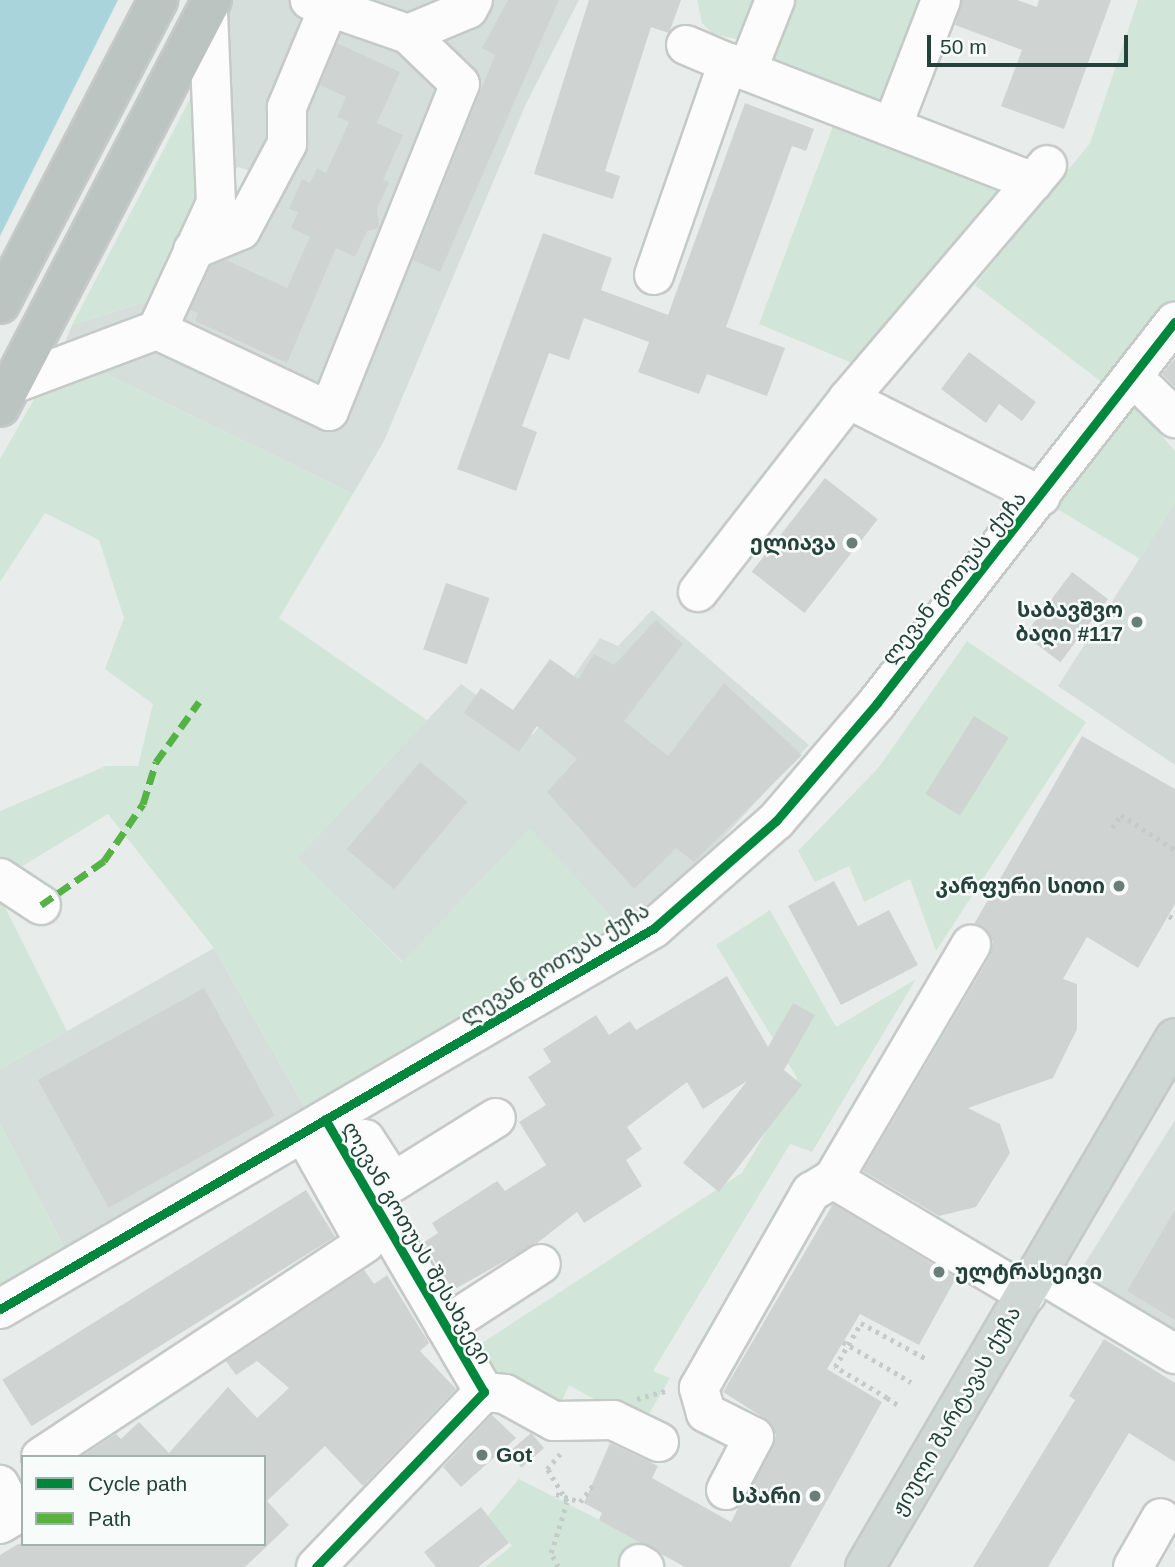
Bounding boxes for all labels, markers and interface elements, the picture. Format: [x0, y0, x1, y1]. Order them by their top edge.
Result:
scale bar [930, 21, 1131, 65]
text: 50 m [940, 35, 987, 58]
street label: ლევან გოთუას ქუჩა [876, 486, 1032, 670]
place label: ელიავა [750, 530, 836, 556]
marker: ელიავა [842, 533, 862, 553]
place label: საბავშვო ბაღი #117 [1015, 597, 1123, 647]
marker: საბავშვო ბაღი #117 [1129, 614, 1145, 630]
place label: კარფური სითი [936, 873, 1105, 899]
marker: კარფური სითი [1111, 878, 1127, 894]
street label: ლევან გოთუას ქუჩა [456, 898, 654, 1030]
street label: ლევან გოთუას შესახვევი [337, 1117, 497, 1369]
place label: ულტრასეივი [955, 1259, 1102, 1285]
marker: ულტრასეივი [929, 1262, 949, 1282]
street label: ჟიული შარტავას ქუჩა [886, 1302, 1026, 1520]
place label: Got [496, 1442, 532, 1468]
marker: Got [474, 1447, 490, 1463]
legend [21, 1455, 266, 1546]
text: Cycle path [88, 1472, 187, 1495]
place label: სპარი [732, 1483, 801, 1509]
marker: სპარი [807, 1488, 823, 1504]
text: Path [88, 1507, 131, 1530]

